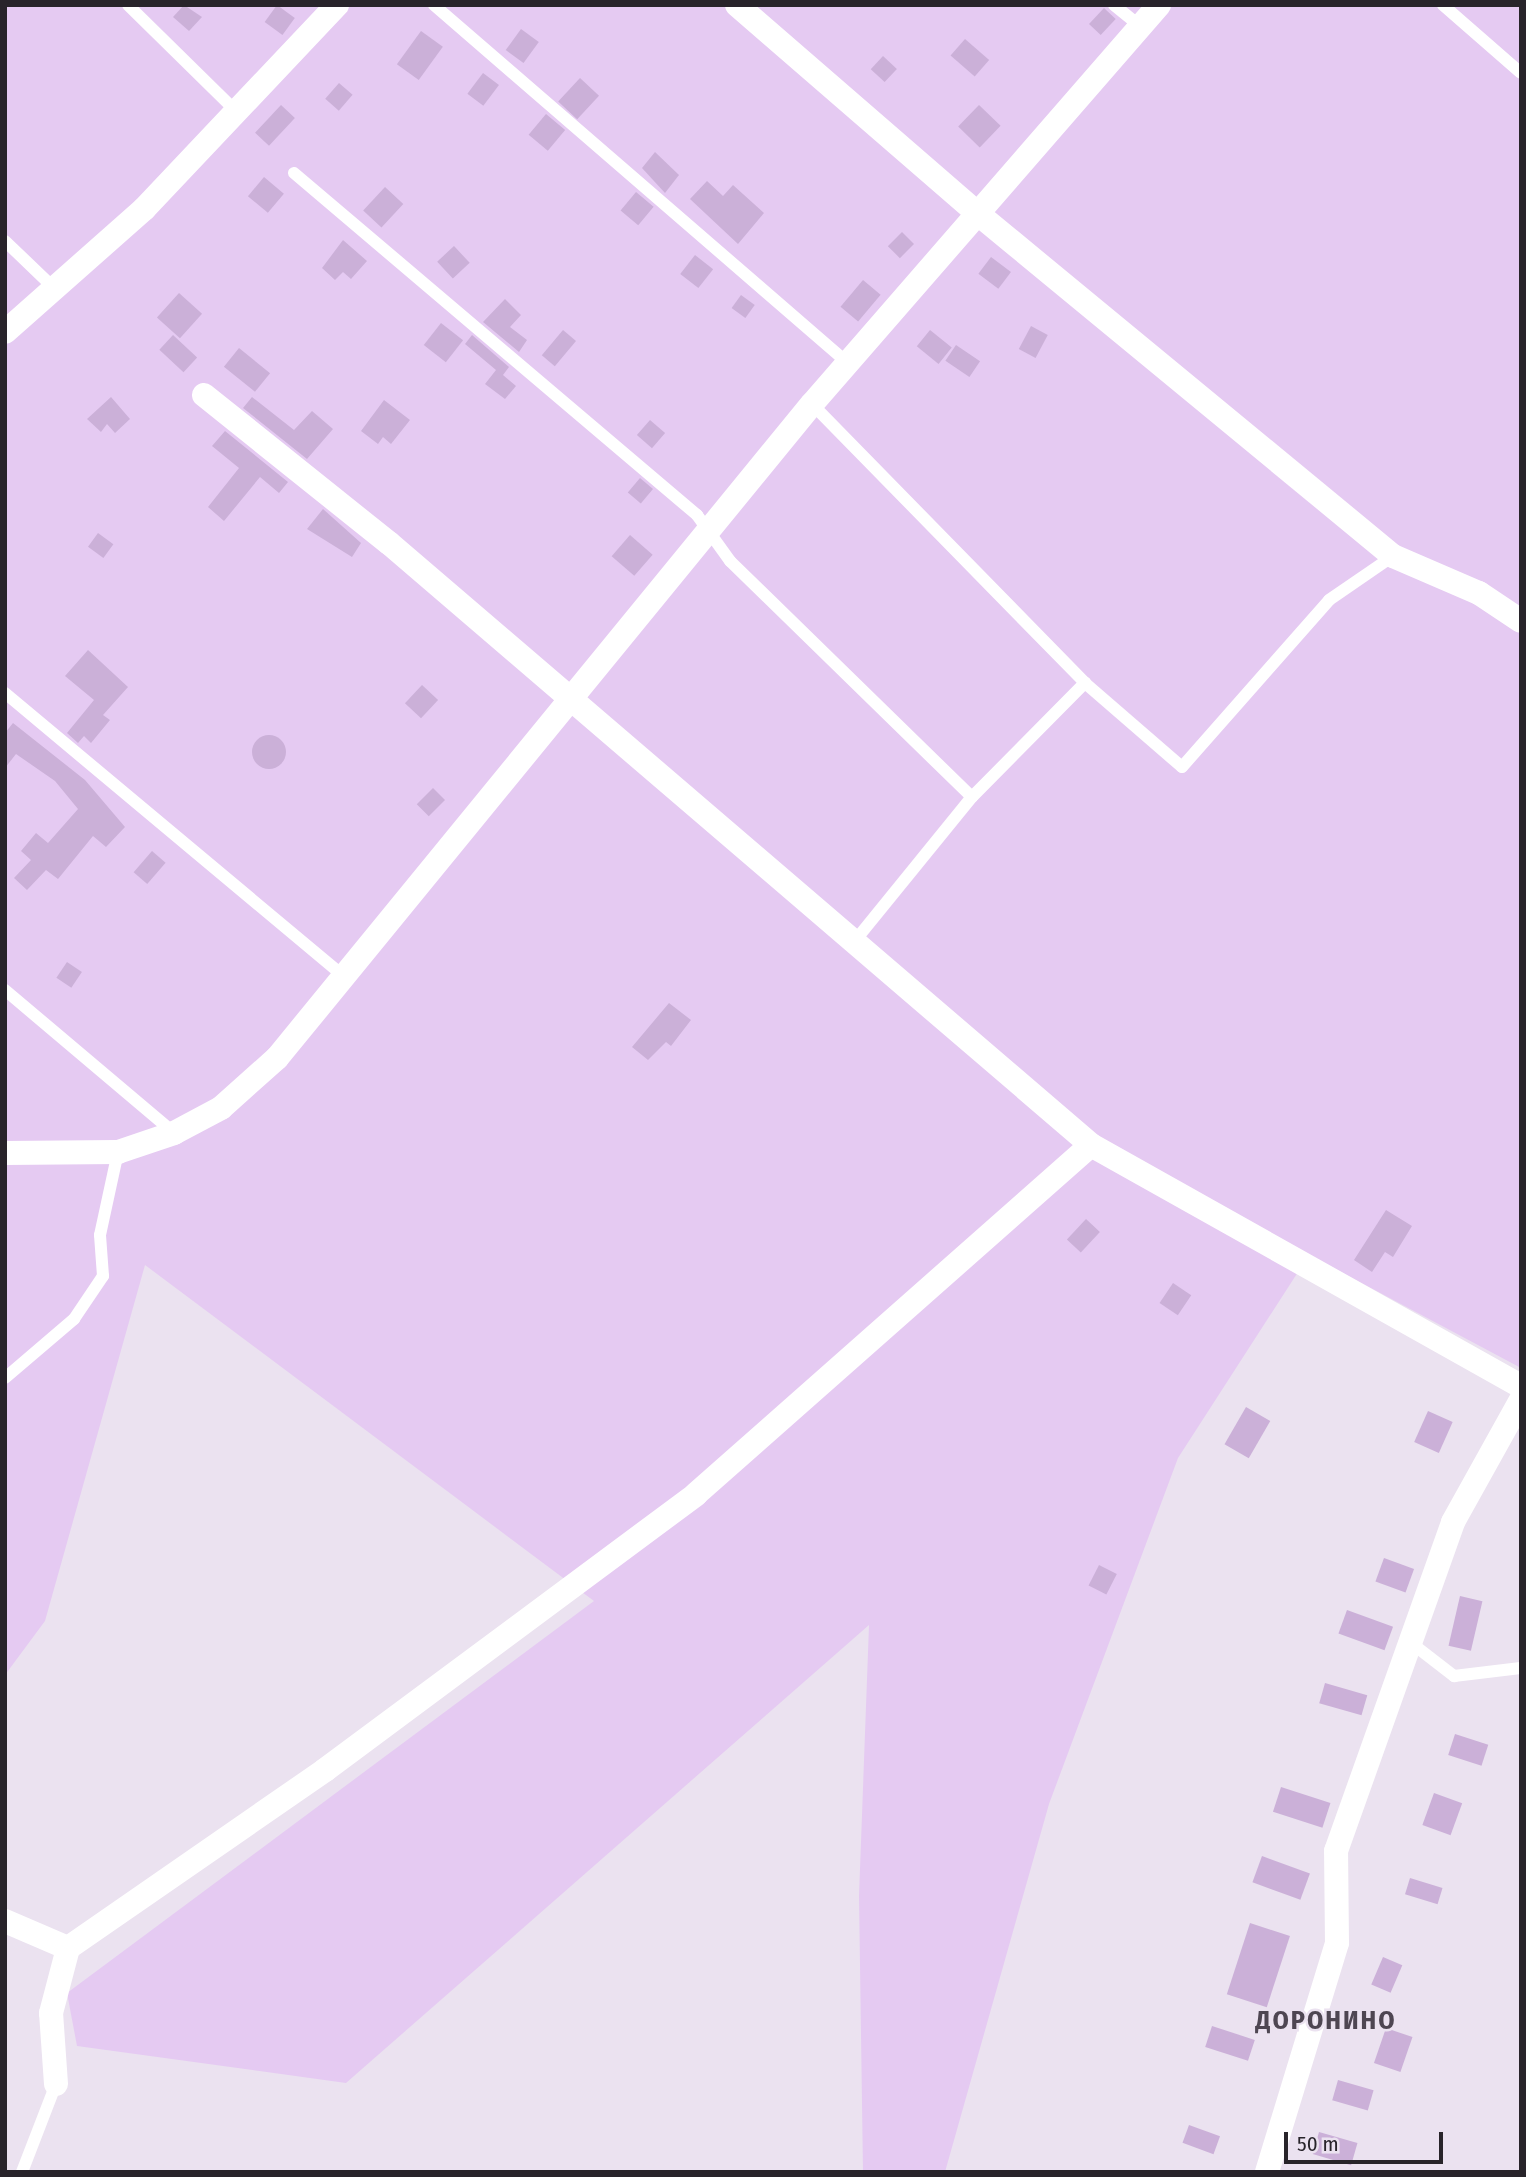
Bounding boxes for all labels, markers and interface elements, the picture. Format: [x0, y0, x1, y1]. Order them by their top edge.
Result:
district label: ДОРОНИНО [1256, 2005, 1396, 2037]
scale bar [1288, 2118, 1447, 2162]
text: 50 m [1297, 2131, 1339, 2157]

